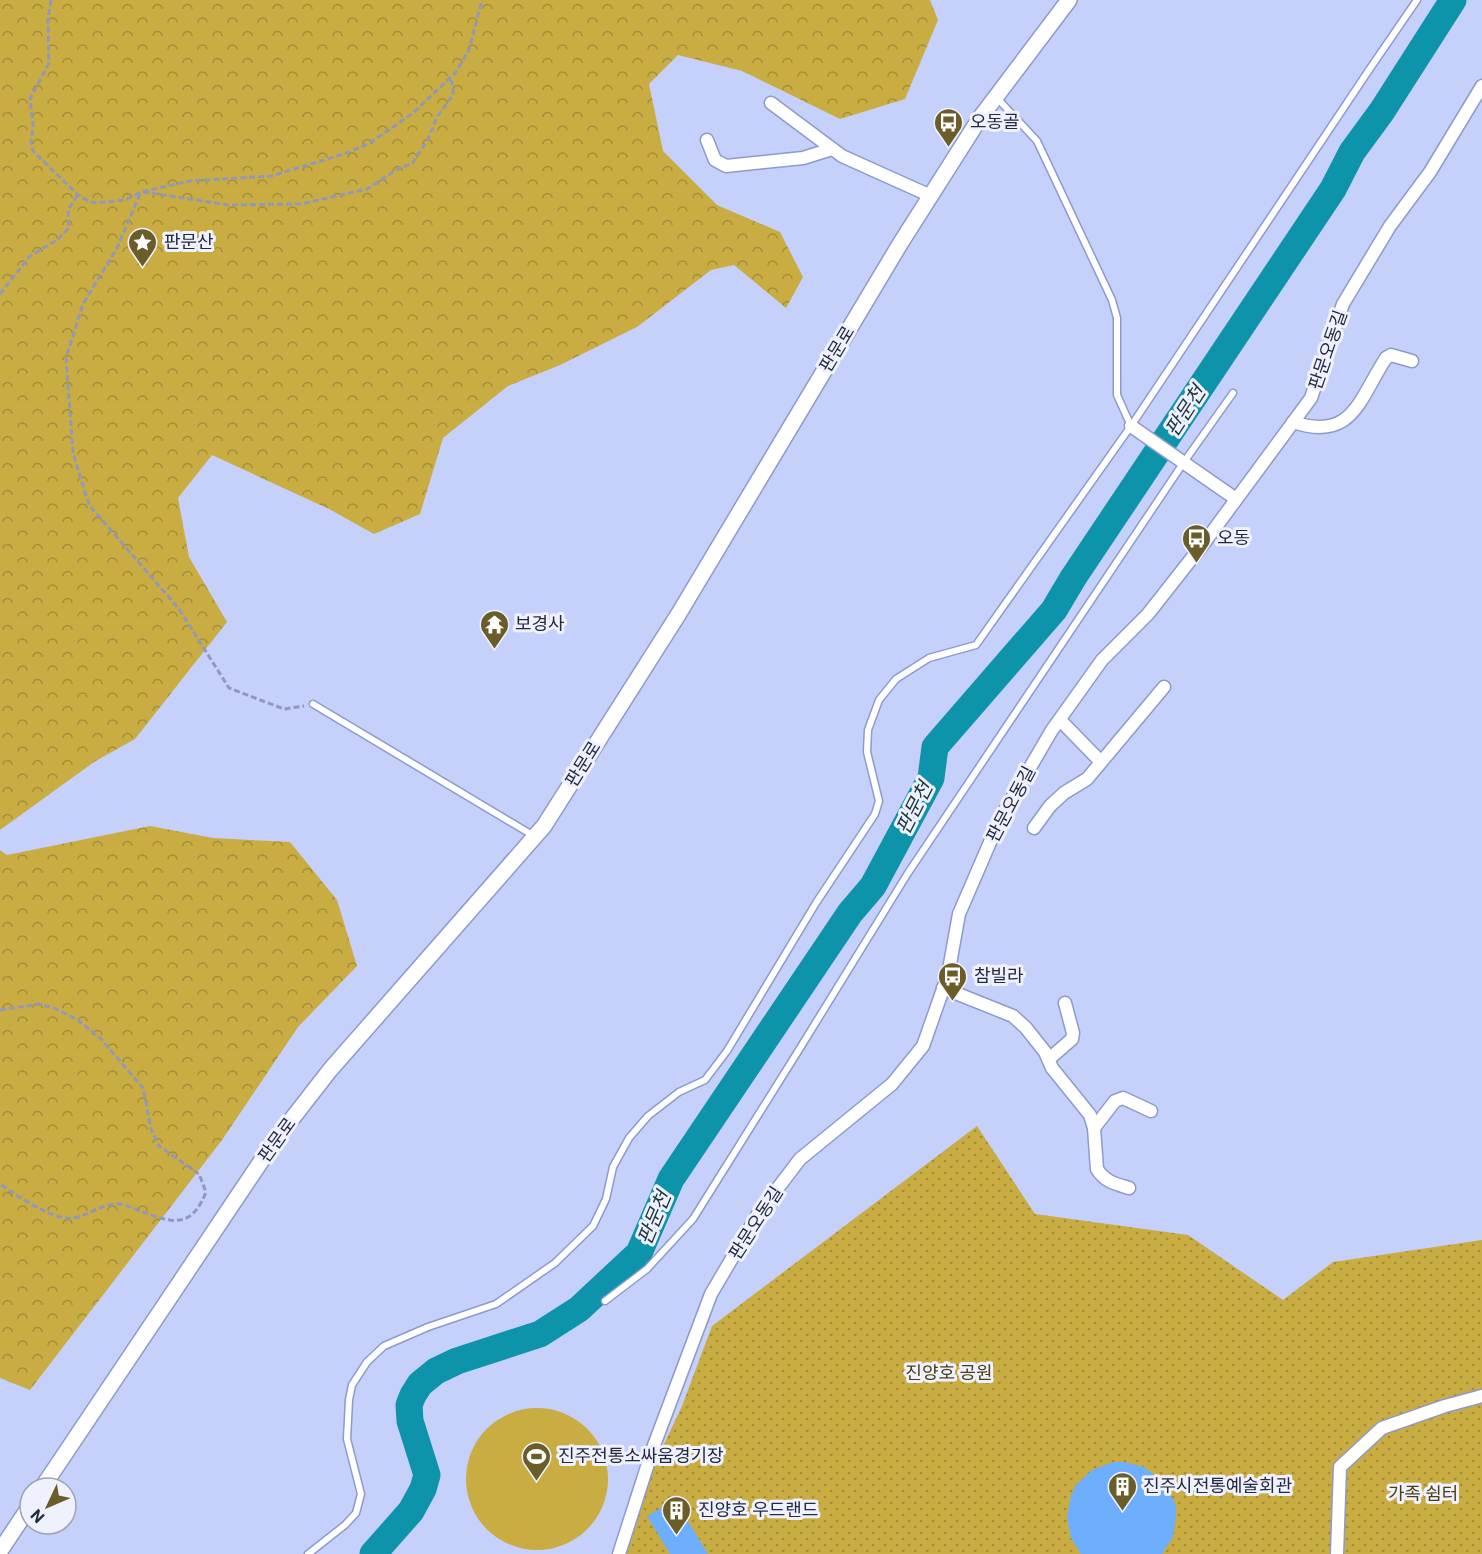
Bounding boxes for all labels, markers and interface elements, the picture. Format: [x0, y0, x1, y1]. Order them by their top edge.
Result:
bus stop icon: 오동골 [933, 106, 965, 148]
place label: 오동골 [970, 111, 1020, 132]
place icon: 판문산 [127, 226, 159, 268]
place label: 판문산 [164, 231, 214, 252]
street label: 판문오동길 [1304, 307, 1351, 392]
street label: 판문로 [815, 322, 858, 375]
water label: 판문천 [1160, 379, 1212, 441]
bus stop icon: 오동 [1180, 522, 1212, 564]
place label: 오동 [1217, 527, 1250, 548]
temple icon: 보경사 [478, 608, 510, 650]
place label: 보경사 [515, 613, 565, 634]
street label: 판문로 [561, 737, 605, 790]
street label: 판문오동길 [982, 762, 1039, 845]
water label: 판문천 [891, 776, 938, 838]
bus stop icon: 참빌라 [937, 960, 969, 1002]
place label: 참빌라 [974, 965, 1024, 986]
street label: 판문로 [253, 1113, 300, 1166]
street label: 판문오동길 [724, 1182, 787, 1263]
water label: 판문천 [632, 1186, 677, 1248]
park label: 진양호 공원 [905, 1362, 993, 1383]
sports icon: 진주전통소싸움경기장 [521, 1440, 553, 1482]
place label: 진주전통소싸움경기장 [558, 1445, 724, 1466]
building icon: 진주시전통예술회관 [1106, 1470, 1138, 1512]
place label: 진주시전통예술회관 [1143, 1475, 1292, 1496]
north arrow [18, 1476, 78, 1536]
park label: 가족 쉼터 [1388, 1483, 1458, 1504]
building icon: 진양호 우드랜드 [661, 1494, 693, 1536]
place label: 진양호 우드랜드 [698, 1499, 818, 1520]
text: N [27, 1505, 48, 1527]

